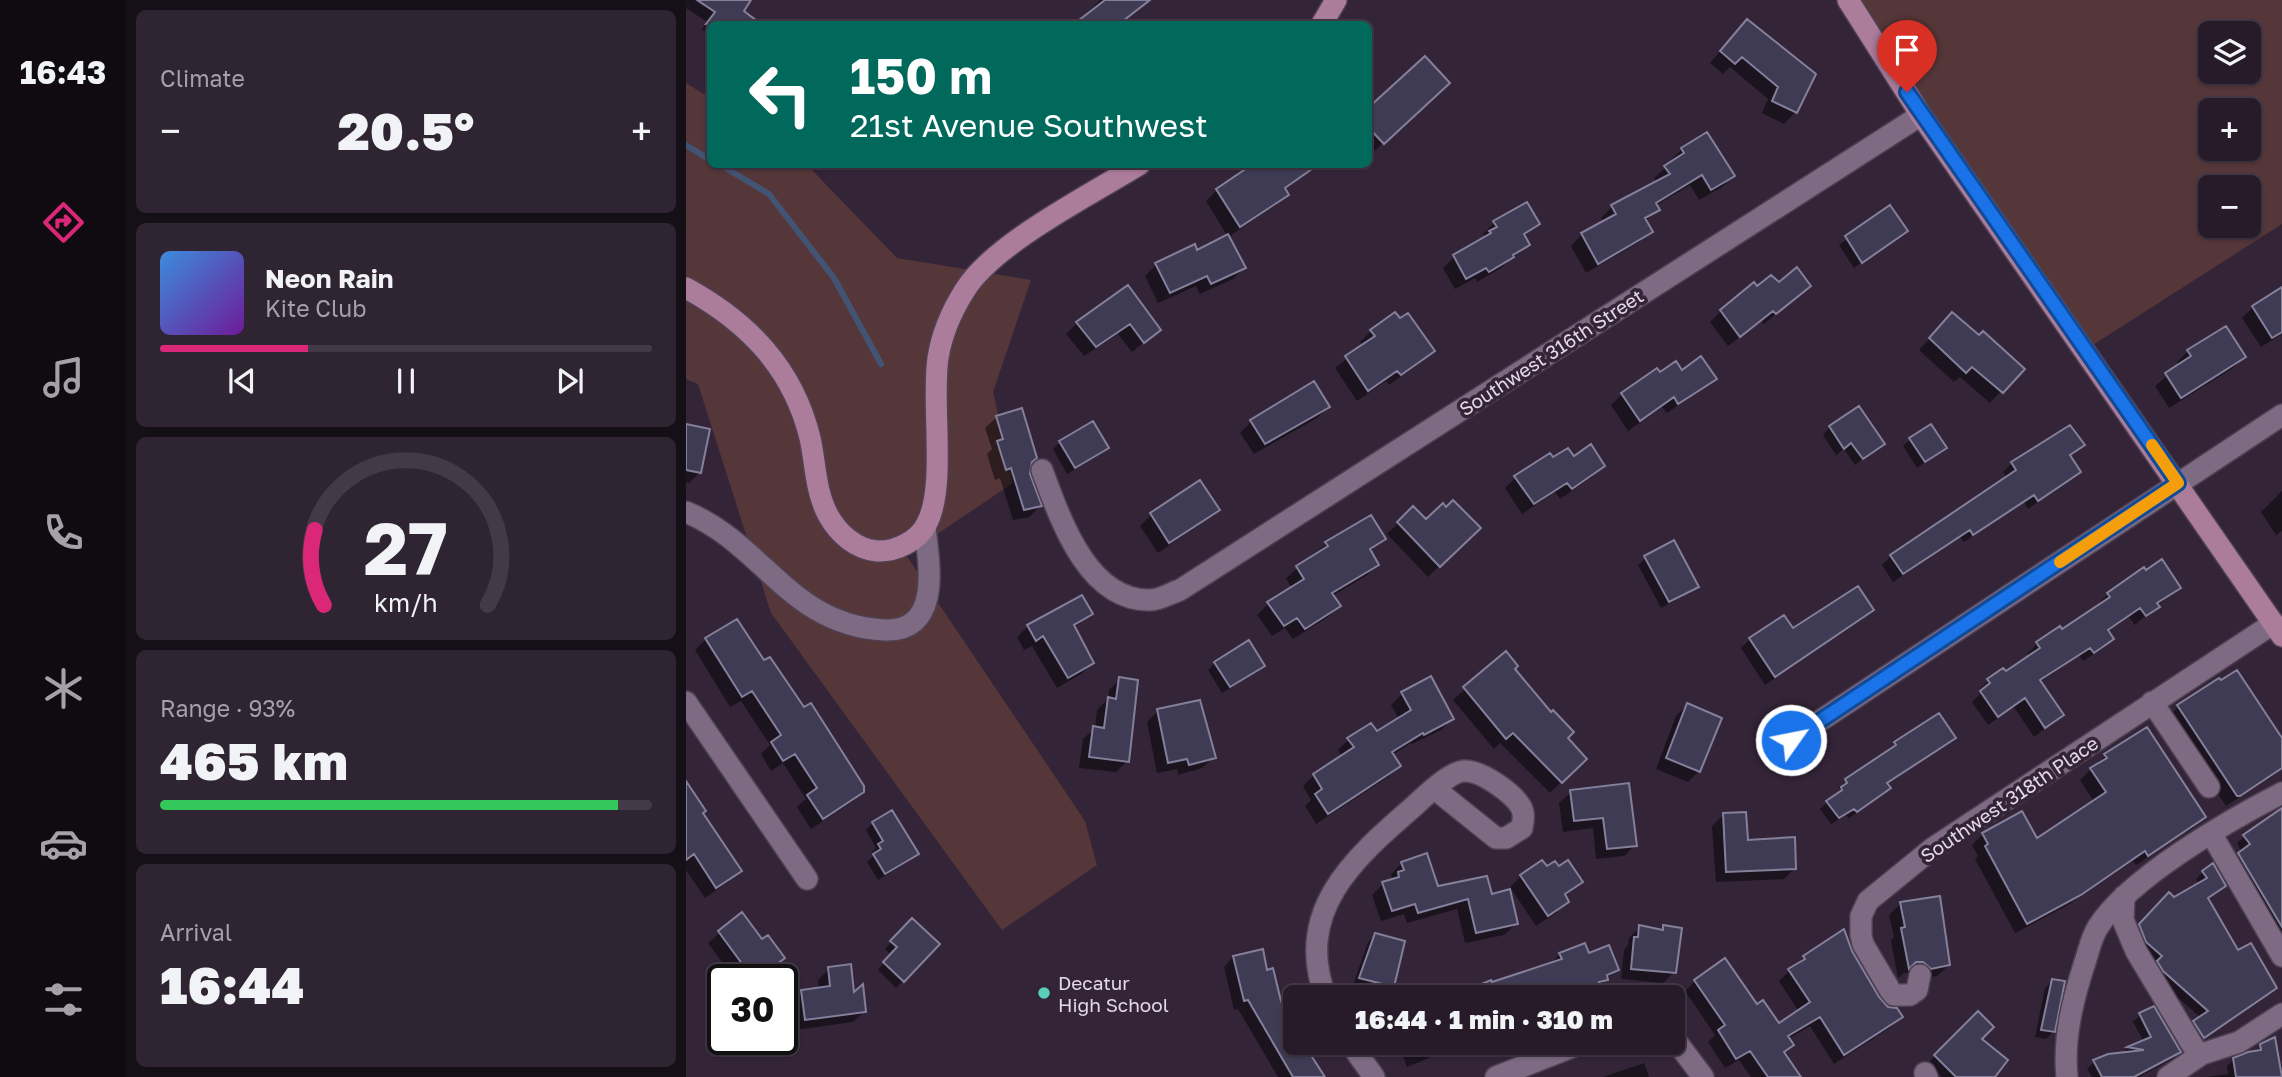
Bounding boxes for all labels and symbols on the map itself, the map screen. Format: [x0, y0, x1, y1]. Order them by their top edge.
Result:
pin [1877, 20, 1937, 92]
street label: Southwest 316th Street [1455, 284, 1647, 420]
position arrow [1754, 703, 1828, 777]
street label: Southwest 318th Place [1916, 731, 2102, 867]
speed limit sign: 30 [707, 964, 798, 1055]
place label: Decatur High School [1058, 971, 1169, 1016]
marker: Decatur High School [1036, 985, 1052, 1001]

